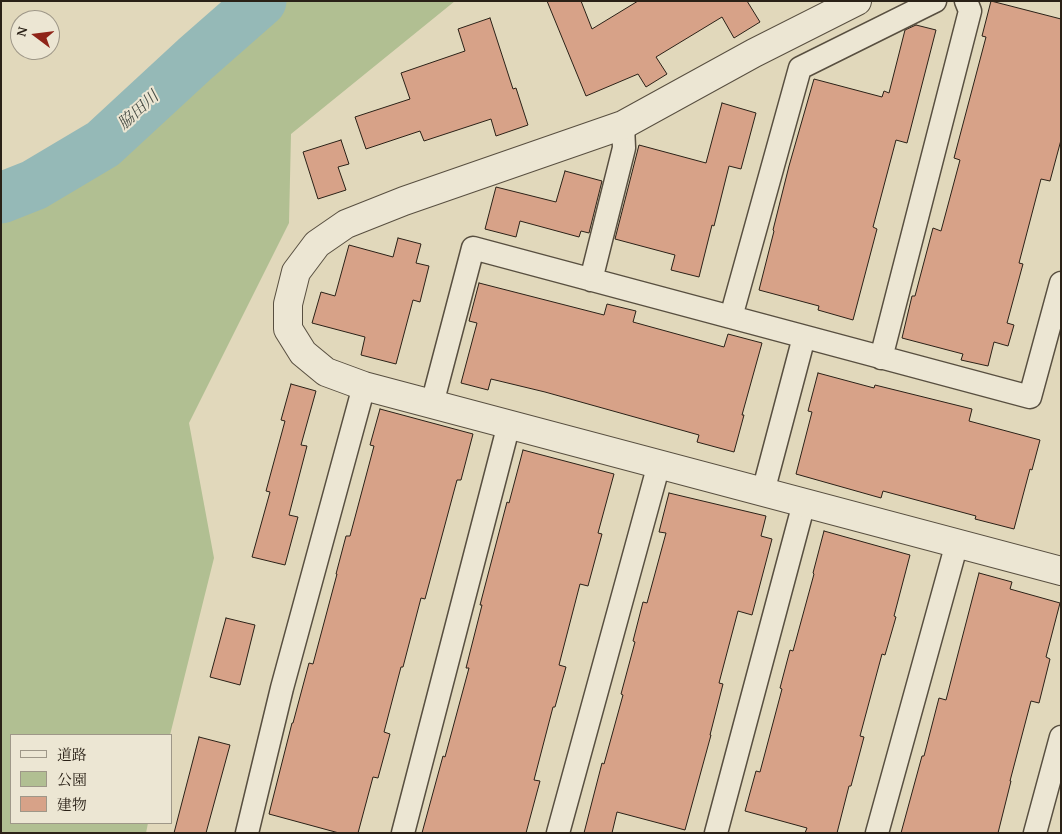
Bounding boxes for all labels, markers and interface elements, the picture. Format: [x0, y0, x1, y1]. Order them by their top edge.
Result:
north arrow [10, 10, 60, 60]
text: N [11, 24, 32, 38]
water label: 脇田川 [115, 88, 163, 134]
legend [10, 734, 172, 824]
text: 道路 [57, 744, 87, 765]
text: 公園 [57, 769, 87, 790]
text: 建物 [57, 794, 87, 815]

